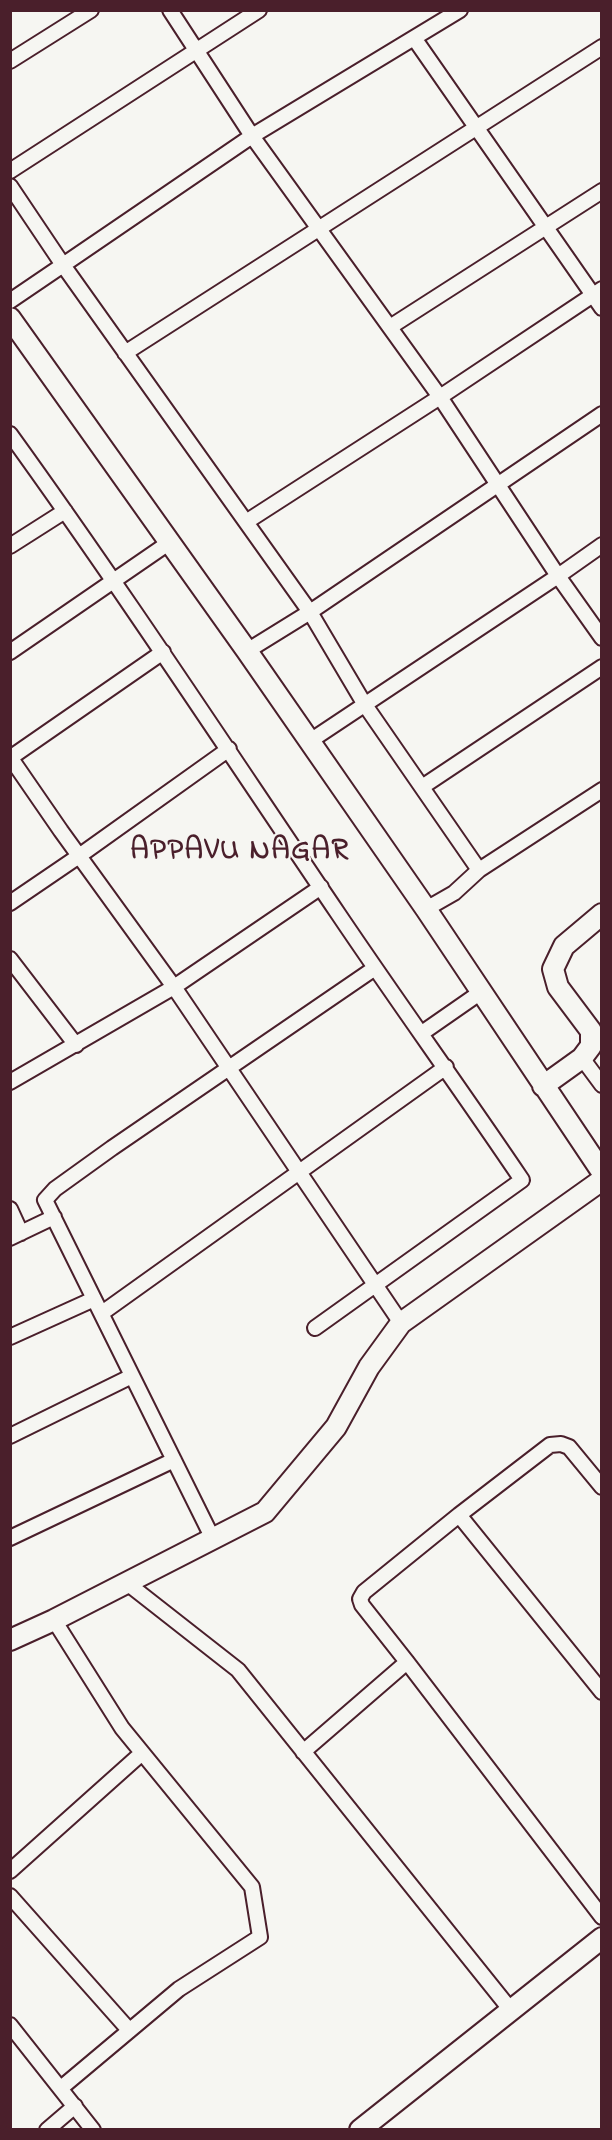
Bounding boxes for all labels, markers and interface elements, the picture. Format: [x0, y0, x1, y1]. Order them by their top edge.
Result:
district label: APPAVU NAGAR [130, 835, 350, 871]

